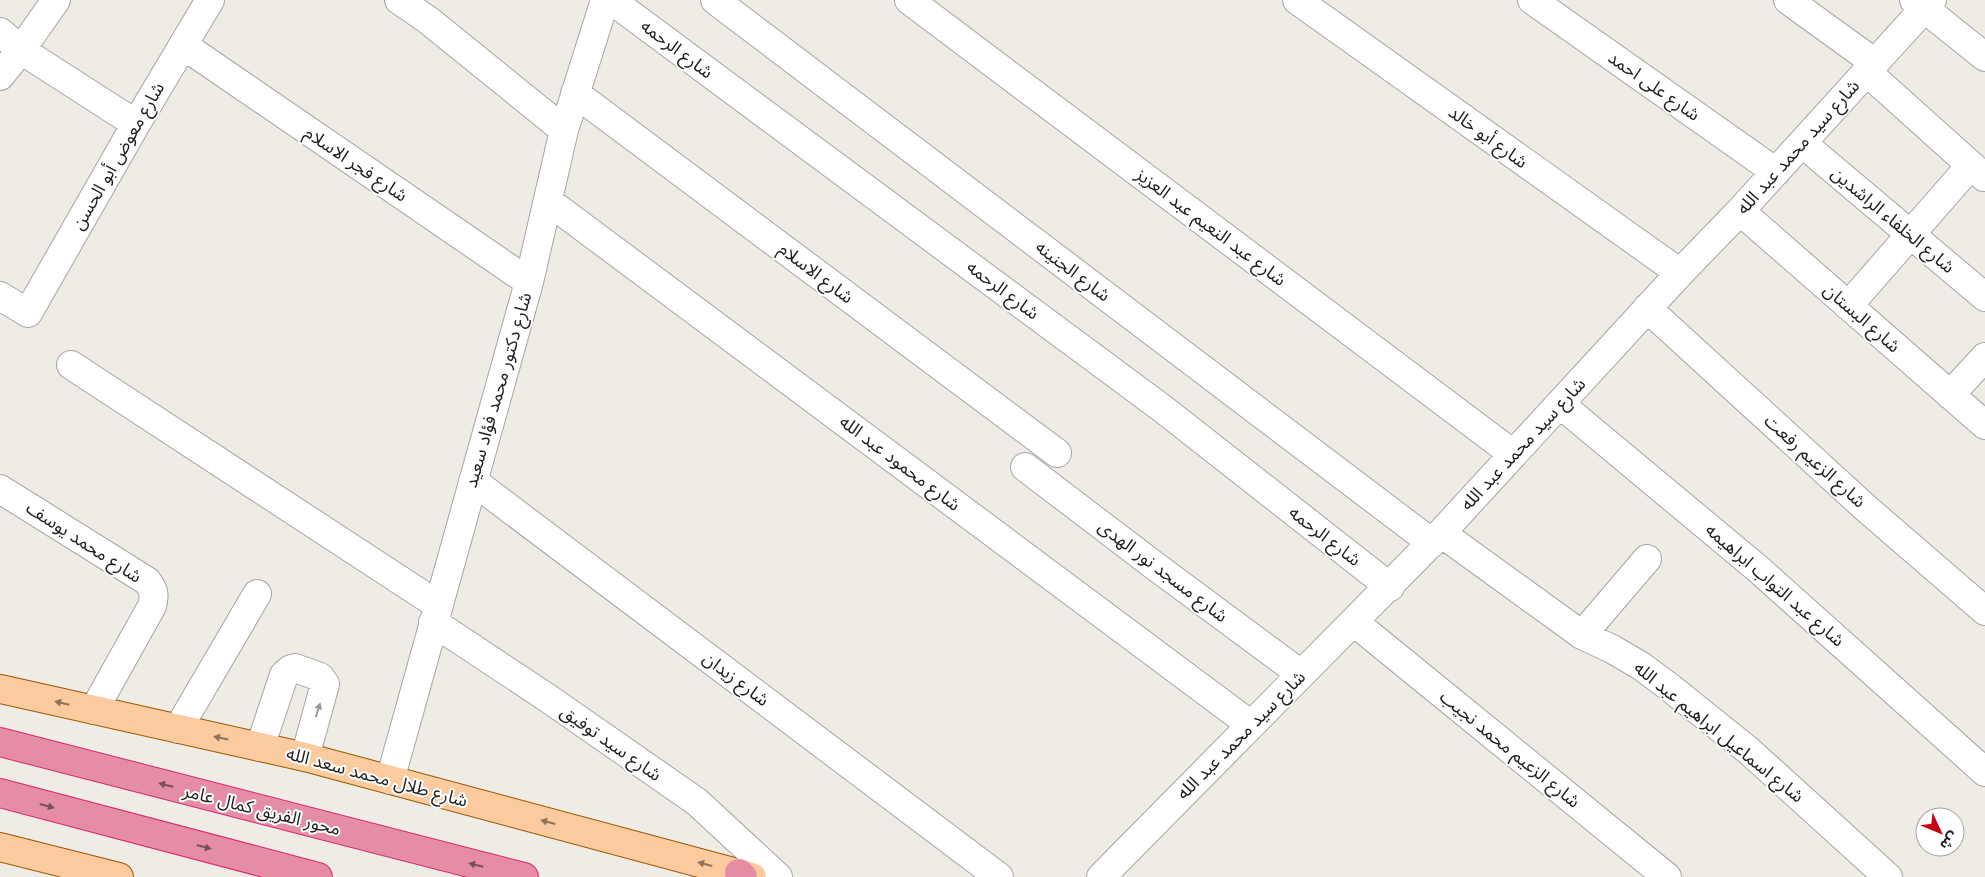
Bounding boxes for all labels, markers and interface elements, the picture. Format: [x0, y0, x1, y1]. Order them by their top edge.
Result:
street label: شارع الرحمه [635, 14, 718, 86]
street label: شارع على احمد [1602, 45, 1705, 128]
street label: شارع سيد محمد عبد الله [1731, 75, 1866, 221]
street label: شارع معوض أبو الحسن [66, 78, 172, 235]
street label: شارع أبو خالد [1442, 100, 1532, 175]
street label: شارع فجر الاسلام [299, 121, 412, 209]
street label: شارع الخلفاء الراشدين [1825, 161, 1960, 280]
street label: شارع عبد النعيم عبد العزيز [1129, 162, 1291, 293]
street label: شارع الجنينه [1029, 235, 1115, 309]
street label: شارع الاسلام [772, 237, 858, 311]
street label: شارع الرحمه [961, 255, 1044, 327]
street label: شارع البستان [1817, 278, 1906, 360]
street label: شارع دكتور محمد فؤاد سعيد [459, 290, 539, 491]
street label: شارع سيد محمد عبد الله [1455, 372, 1592, 517]
street label: شارع الزعيم رفعت [1758, 409, 1871, 515]
street label: شارع محمود عبد الله [833, 410, 965, 518]
street label: شارع محمد يوسف [20, 496, 146, 590]
street label: شارع الرحمه [1283, 500, 1366, 573]
street label: شارع مسجد نور الهدى [1092, 514, 1233, 629]
street label: شارع عبد التواب ابراهيمه [1699, 518, 1850, 654]
street label: شارع زيدان [697, 646, 774, 714]
street label: شارع اسماعيل ابراهيم عبد الله [1628, 656, 1809, 810]
street label: شارع سيد محمد عبد الله [1171, 665, 1312, 806]
street label: شارع الزعيم محمد نجيب [1433, 685, 1585, 815]
one-way arrow [55, 699, 70, 707]
street label: شارع سيد توفيق [555, 699, 666, 788]
one-way arrow [315, 703, 323, 718]
one-way arrow [214, 734, 229, 742]
street label: شارع طلال محمد سعد الله [283, 741, 470, 815]
street label: محور الفريق كمال عامر [180, 779, 343, 841]
one-way arrow [159, 781, 174, 789]
one-way arrow [40, 802, 55, 810]
north arrow [1915, 807, 1965, 857]
one-way arrow [540, 818, 555, 826]
text: ش [1936, 828, 1962, 854]
one-way arrow [197, 843, 212, 851]
one-way arrow [697, 860, 712, 868]
one-way arrow [469, 861, 484, 869]

